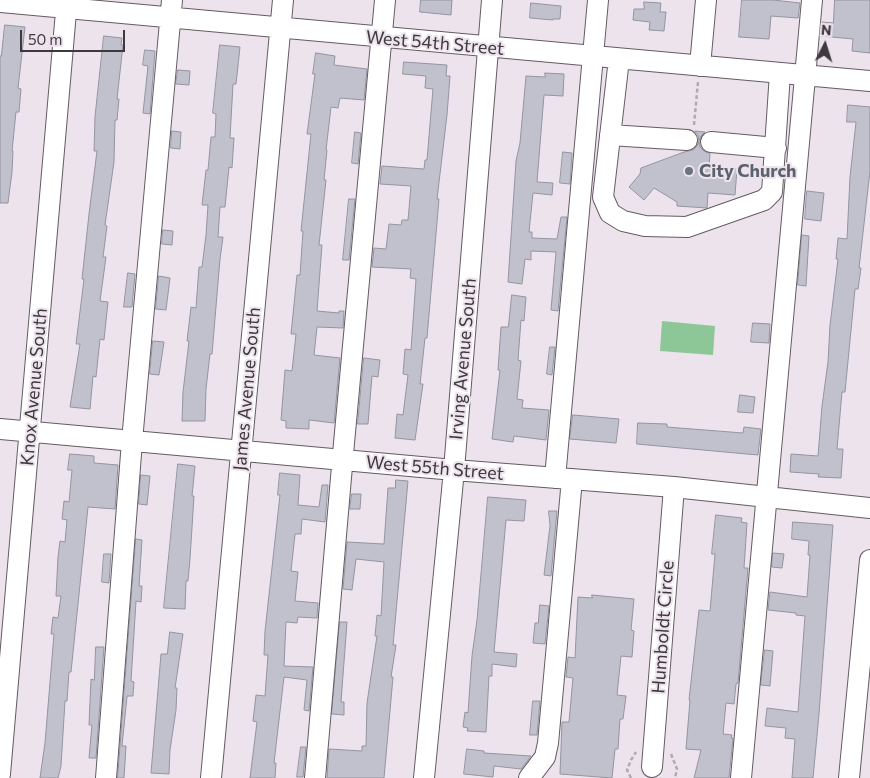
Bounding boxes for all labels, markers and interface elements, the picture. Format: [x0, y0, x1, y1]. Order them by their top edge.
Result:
scale bar [22, 20, 128, 52]
north arrow [800, 20, 850, 70]
text: N [820, 21, 832, 38]
street label: West 54th Street [365, 26, 505, 60]
text: 50 m [28, 30, 62, 48]
place label: City Church [699, 160, 797, 182]
marker: City Church [683, 165, 695, 177]
street label: Irving Avenue South [445, 277, 481, 441]
street label: James Avenue South [229, 306, 265, 472]
street label: Knox Avenue South [16, 307, 52, 467]
street label: West 55th Street [365, 451, 505, 485]
street label: Humboldt Circle [648, 560, 678, 694]

